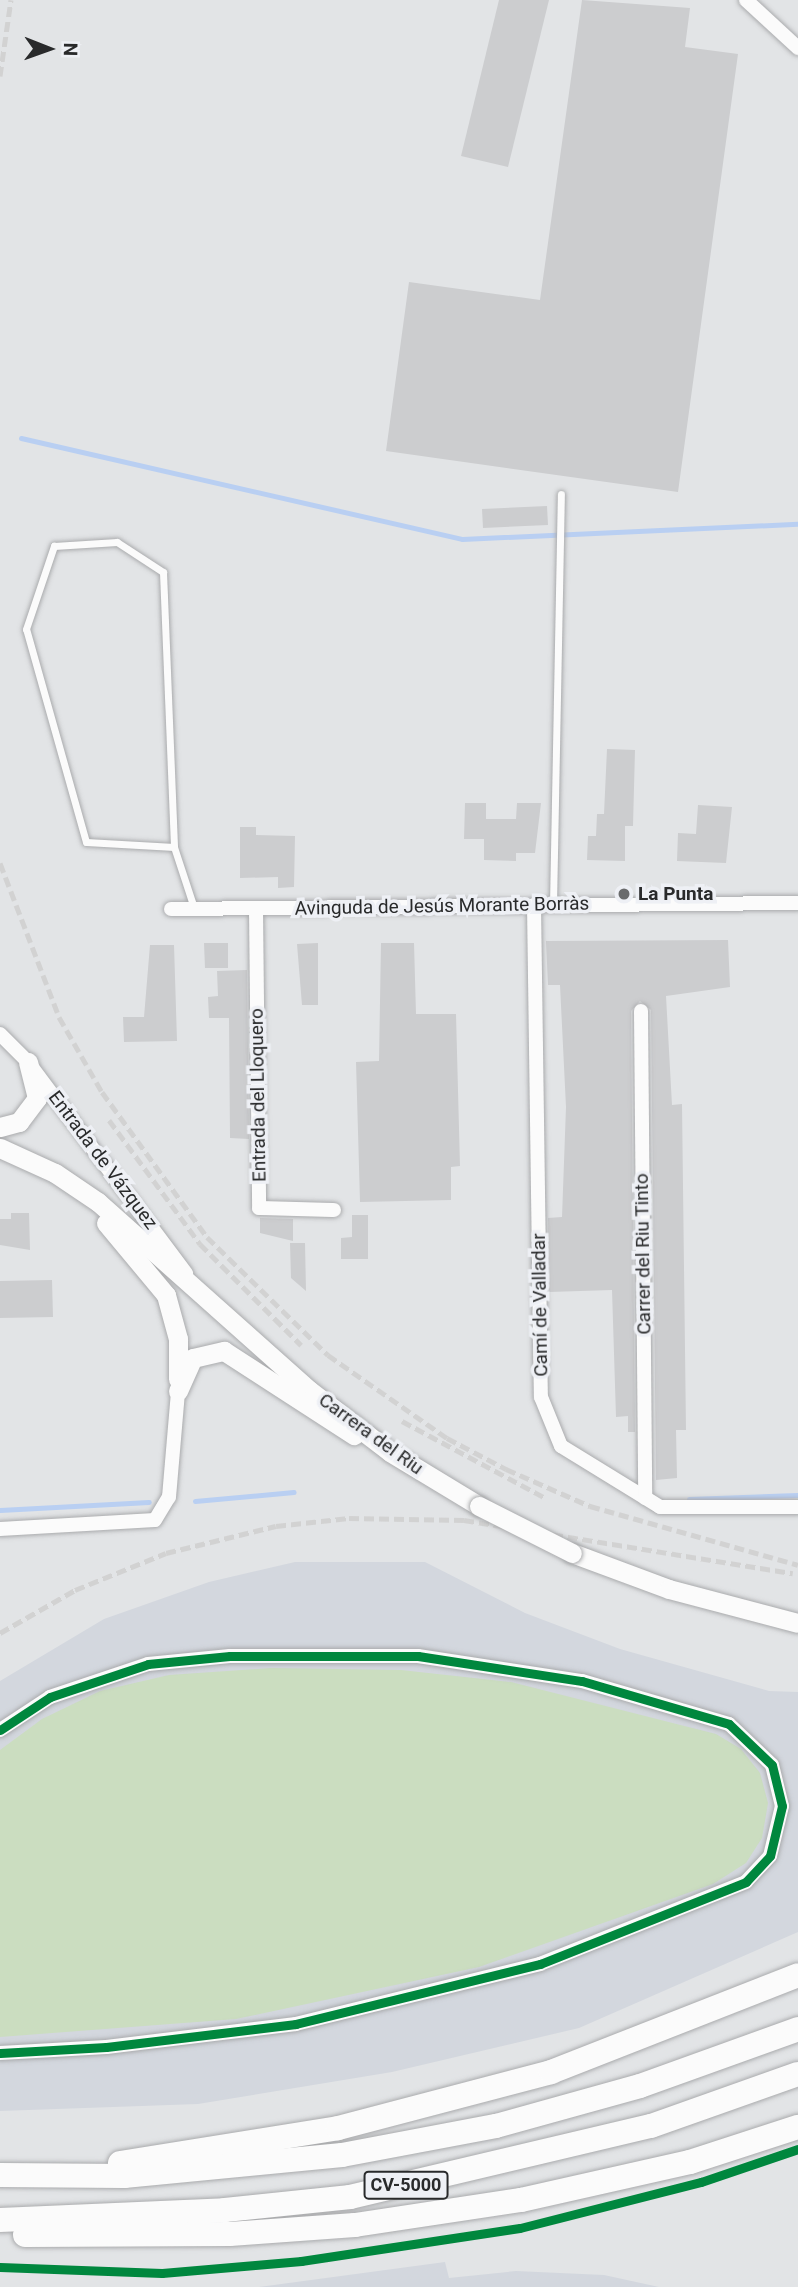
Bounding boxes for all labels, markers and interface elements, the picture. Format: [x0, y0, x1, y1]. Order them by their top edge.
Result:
north arrow [14, 14, 84, 84]
text: N [59, 42, 82, 56]
place label: La Punta [638, 883, 713, 905]
marker: La Punta [616, 886, 632, 902]
street label: Avinguda de Jesús Morante Borràs [294, 892, 590, 920]
street label: Entrada del Lloquero [245, 1008, 271, 1182]
street label: Entrada de Vázquez [44, 1086, 162, 1234]
street label: Carrer del Riu Tinto [630, 1173, 656, 1335]
street label: Camí de Valladar [527, 1233, 553, 1377]
street label: Carrera del Riu [314, 1388, 428, 1480]
road number: CV-5000 [362, 2171, 450, 2200]

